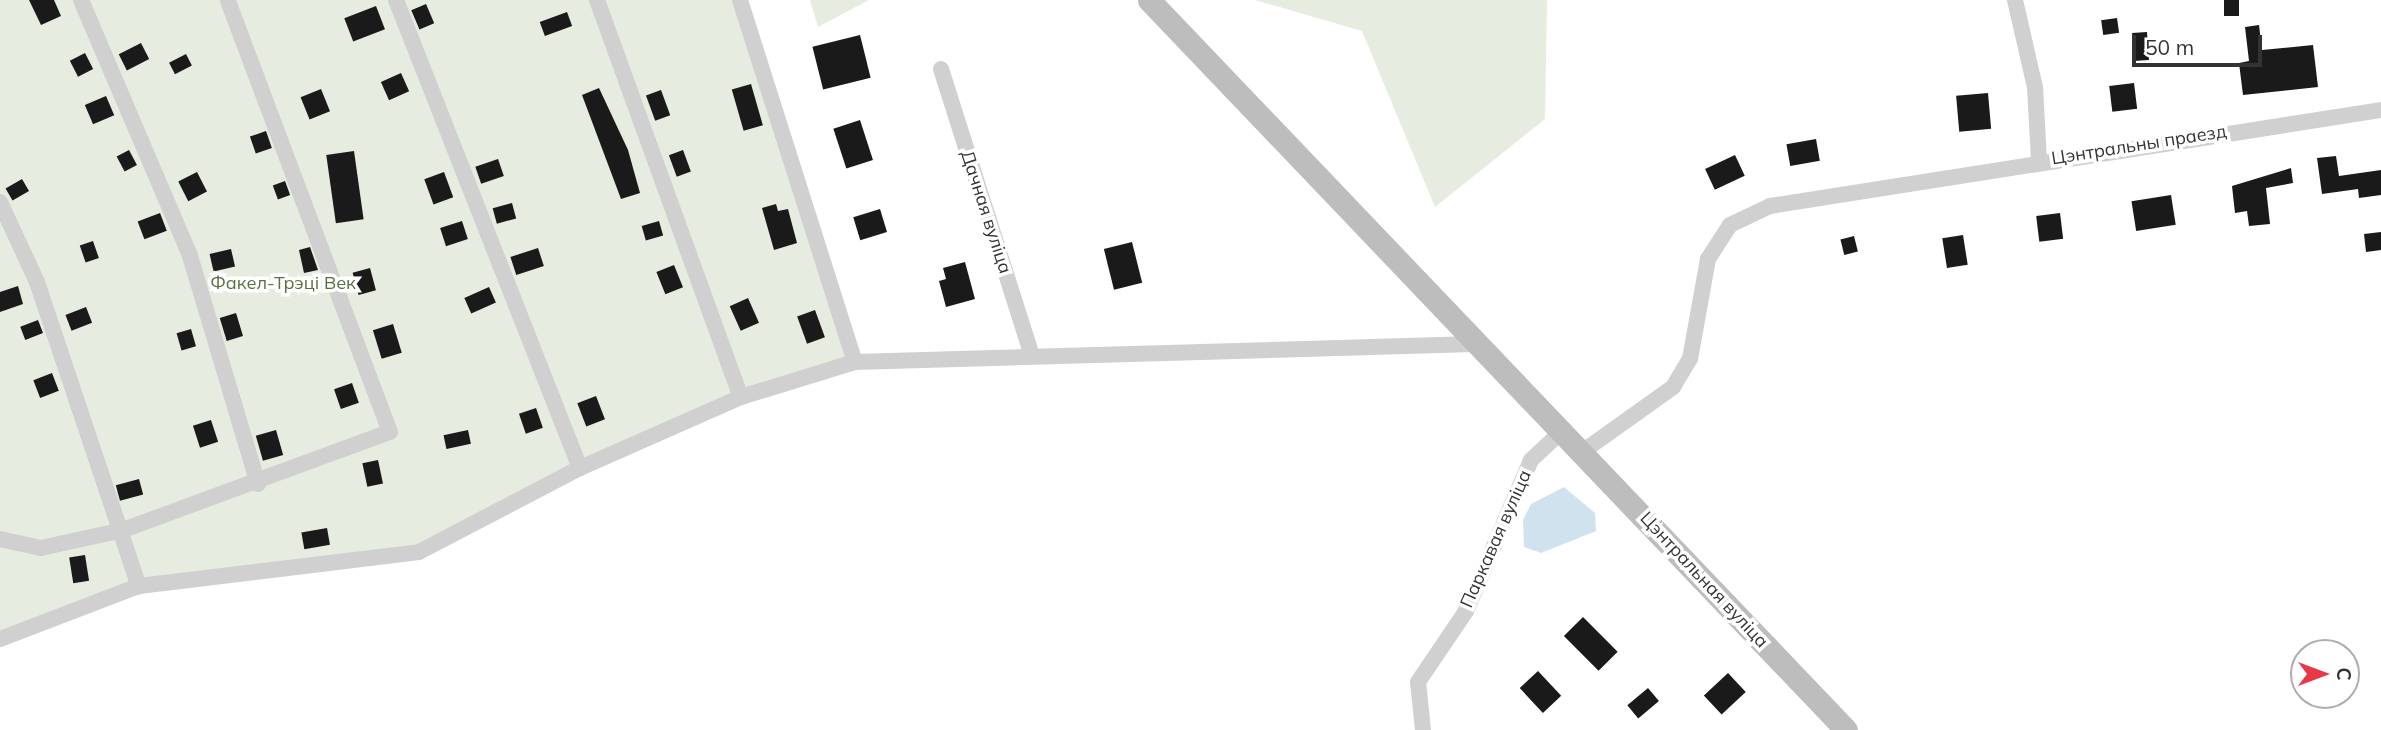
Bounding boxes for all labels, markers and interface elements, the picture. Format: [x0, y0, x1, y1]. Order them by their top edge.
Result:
scale bar [2136, 21, 2266, 65]
text: 50 m [2145, 34, 2194, 60]
street label: Цэнтральны праезд [2050, 120, 2228, 170]
street label: Дачная вуліца [956, 148, 1016, 276]
park label: Факел-Трэці Век [210, 272, 356, 294]
street label: Паркавая вуліца [1456, 467, 1536, 611]
street label: Цэнтральная вуліца [1635, 508, 1773, 652]
north arrow [2290, 639, 2360, 709]
text: С [2332, 667, 2356, 681]

